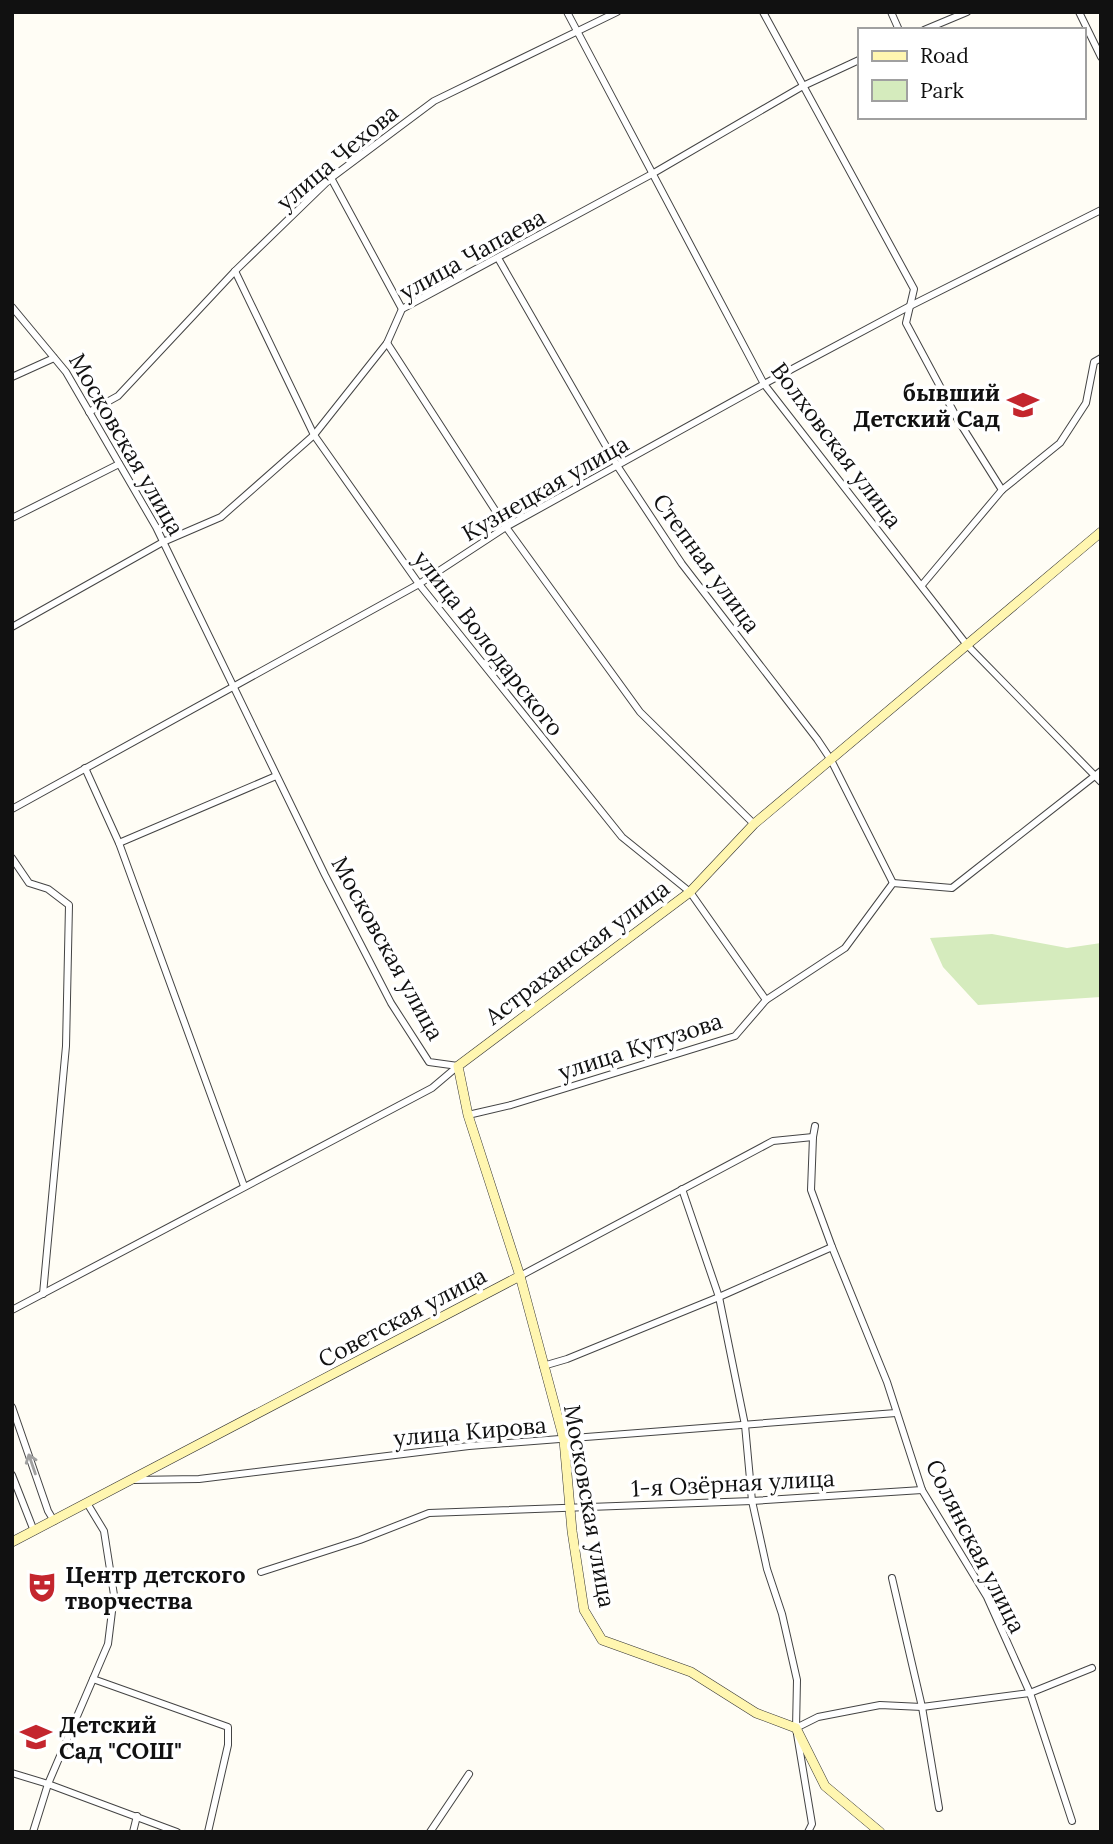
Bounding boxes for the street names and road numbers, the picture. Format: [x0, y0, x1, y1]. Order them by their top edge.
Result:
street label: улица Чехова [270, 98, 404, 216]
street label: улица Чапаева [394, 202, 550, 306]
street label: Московская улица [63, 348, 191, 540]
street label: Волховская улица [765, 356, 909, 534]
street label: Кузнецкая улица [457, 428, 634, 547]
street label: Степная улица [647, 488, 767, 638]
street label: улица Володарского [407, 544, 571, 742]
street label: Московская улица [325, 851, 451, 1045]
street label: Астраханская улица [478, 873, 675, 1031]
street label: улица Кутузова [554, 1006, 726, 1086]
street label: Советская улица [313, 1260, 491, 1374]
street label: Московская улица [558, 1402, 622, 1610]
street label: улица Кирова [392, 1410, 548, 1452]
street label: Солянская улица [920, 1454, 1032, 1638]
street label: 1-я Озёрная улица [630, 1463, 836, 1503]

